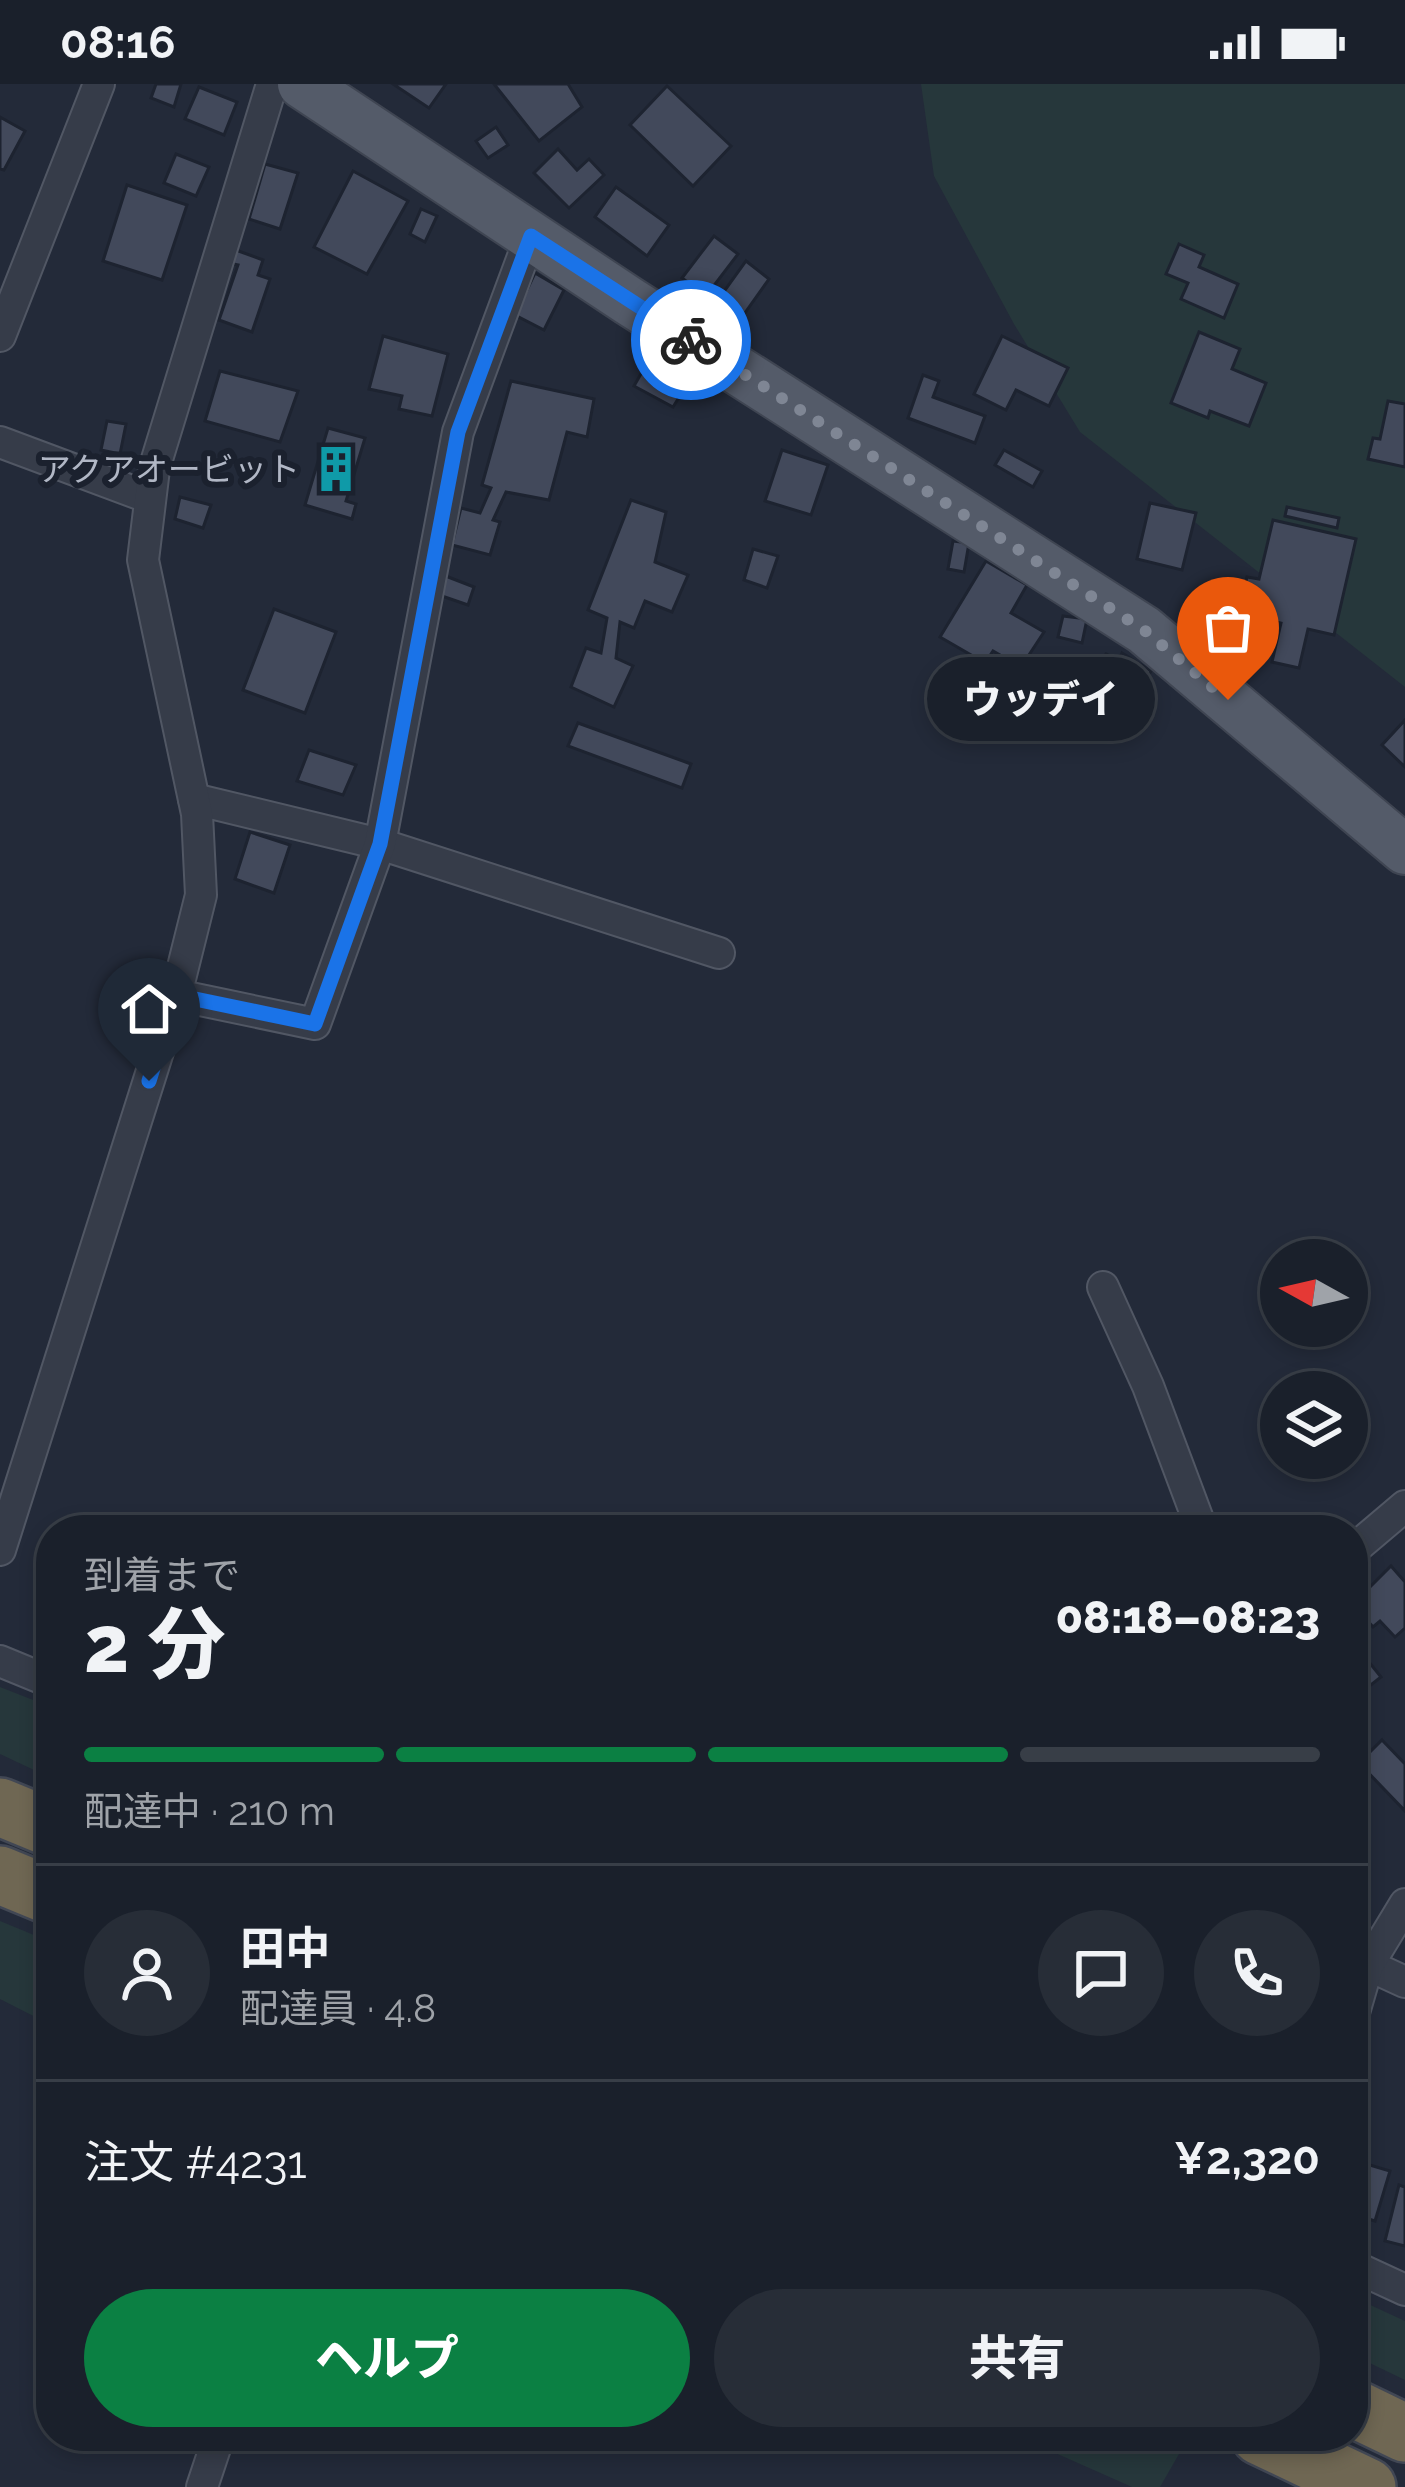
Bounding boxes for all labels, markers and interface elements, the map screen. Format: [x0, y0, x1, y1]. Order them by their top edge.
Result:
text: 08:16 [60, 16, 175, 69]
courier [631, 280, 751, 400]
icon: bike [658, 307, 724, 373]
building icon: アクアオービット [311, 444, 361, 494]
place label: アクアオービット [38, 450, 300, 489]
pin [1177, 577, 1279, 700]
icon: bag [1195, 595, 1261, 661]
callout: ウッデイ [928, 658, 1156, 742]
text: ウッデイ [963, 676, 1119, 722]
pin [98, 958, 200, 1081]
icon: home [116, 976, 182, 1042]
north arrow [1260, 1239, 1368, 1347]
map controls [1260, 1239, 1368, 1479]
button: layers [1260, 1371, 1368, 1479]
text: 到着まで [84, 1552, 240, 1598]
text: 08:18–08:23 [1055, 1591, 1320, 1644]
text: 2 分 [84, 1599, 225, 1690]
text: 配達中 · 210 m [84, 1788, 335, 1834]
button: person [84, 1910, 210, 2036]
button: chat [1038, 1910, 1164, 2036]
button: phone [1194, 1910, 1320, 2036]
text: 田中 [240, 1922, 330, 1975]
text: 配達員 · 4.8 [240, 1985, 436, 2031]
text: ¥2,320 [1174, 2132, 1320, 2185]
text: 注文 #4231 [84, 2136, 307, 2189]
button: ヘルプ [84, 2289, 690, 2427]
button: 共有 [714, 2289, 1320, 2427]

